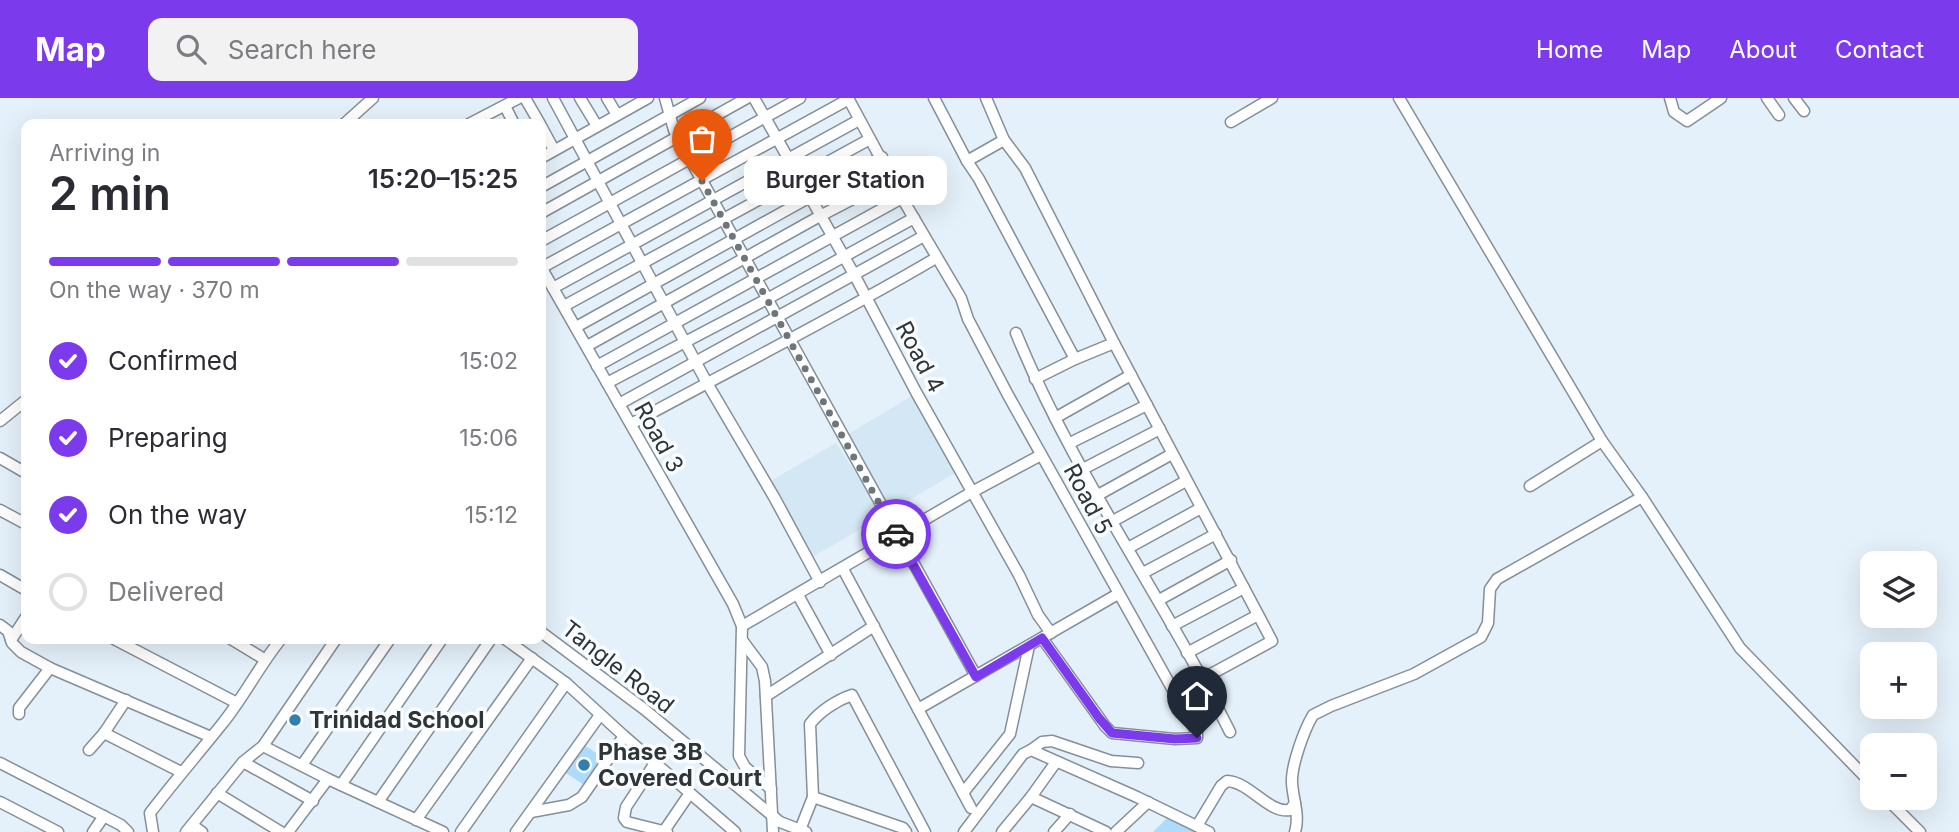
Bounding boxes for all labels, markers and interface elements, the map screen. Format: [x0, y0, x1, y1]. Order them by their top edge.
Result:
search box [148, 18, 638, 81]
text: Map [35, 29, 106, 69]
icon: search [172, 30, 210, 68]
text: Search here [228, 34, 376, 65]
text: Home [1536, 35, 1603, 64]
text: Map [1641, 35, 1691, 64]
text: About [1729, 35, 1797, 64]
text: Contact [1835, 35, 1924, 64]
pin [672, 109, 732, 181]
icon: bag [683, 120, 721, 158]
text: Arriving in [49, 139, 160, 167]
callout: Burger Station [744, 156, 947, 206]
text: 15:20–15:25 [368, 163, 518, 194]
text: 2 min [49, 165, 171, 221]
text: Burger Station [766, 166, 925, 194]
text: On the way · 370 m [49, 276, 260, 304]
street label: Road 4 [890, 317, 950, 397]
icon: check [49, 342, 87, 380]
text: Confirmed [108, 345, 238, 376]
text: 15:02 [460, 347, 518, 375]
street label: Road 3 [628, 397, 690, 477]
icon: check [49, 419, 87, 457]
text: Preparing [108, 422, 228, 453]
text: 15:06 [459, 424, 518, 452]
street label: Road 5 [1058, 459, 1118, 539]
icon: check [49, 496, 87, 534]
text: On the way [108, 499, 247, 530]
courier [861, 499, 931, 569]
text: 15:12 [465, 501, 518, 529]
icon: car [877, 515, 915, 553]
map controls [1860, 551, 1937, 810]
button: layers [1860, 551, 1937, 628]
text: Delivered [108, 576, 224, 607]
street label: Tangle Road [556, 615, 680, 719]
button: + [1860, 642, 1937, 719]
pin [1167, 666, 1227, 738]
icon: home [1178, 677, 1216, 715]
place label: Trinidad School [309, 706, 485, 734]
marker: Trinidad School [287, 712, 303, 728]
button: − [1860, 733, 1937, 810]
place label: Phase 3B Covered Court [598, 738, 762, 792]
marker: Phase 3B Covered Court [576, 757, 592, 773]

